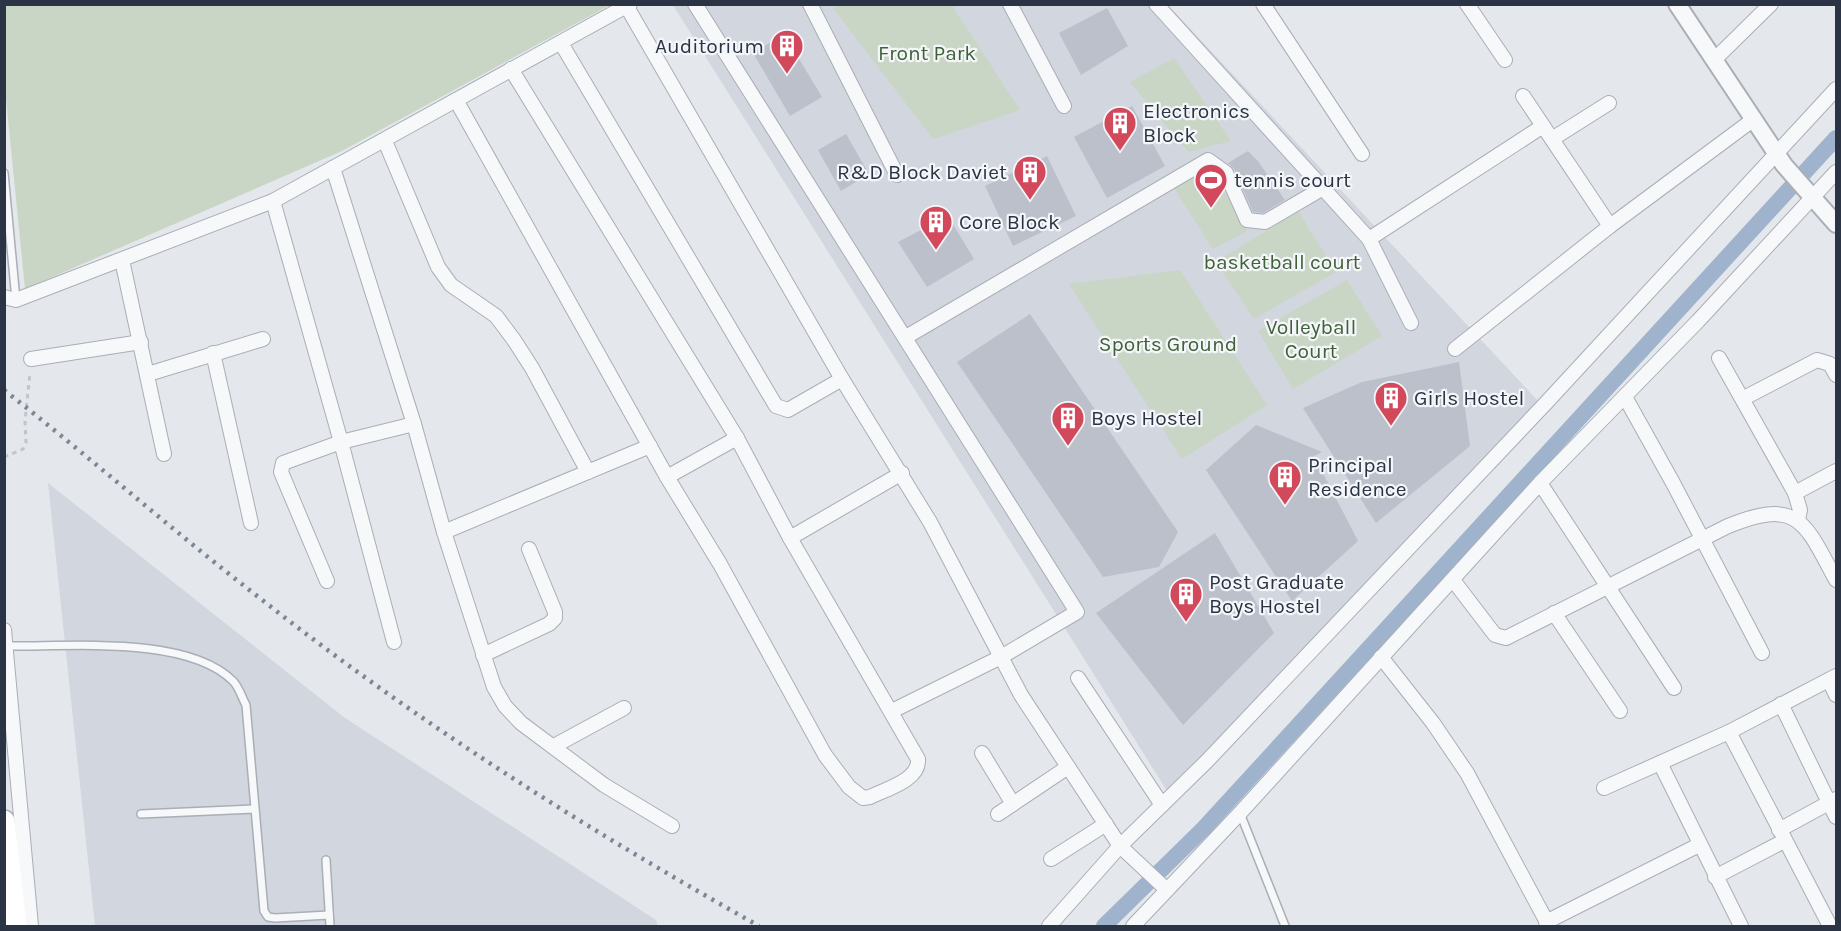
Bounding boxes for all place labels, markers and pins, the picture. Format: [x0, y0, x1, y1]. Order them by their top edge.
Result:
building icon: Auditorium [769, 28, 805, 75]
place label: Auditorium [655, 34, 764, 58]
place label: Electronics Block [1143, 99, 1250, 147]
building icon: Electronics Block [1102, 105, 1138, 152]
building icon: R&D Block Daviet [1012, 154, 1048, 201]
place label: R&D Block Daviet [837, 160, 1007, 184]
sports icon: tennis court [1193, 162, 1229, 209]
place label: tennis court [1234, 168, 1351, 192]
building icon: Core Block [918, 204, 954, 251]
place label: Core Block [959, 210, 1060, 234]
building icon: Girls Hostel [1373, 380, 1409, 427]
place label: Girls Hostel [1414, 386, 1524, 410]
building icon: Boys Hostel [1050, 400, 1086, 447]
place label: Boys Hostel [1091, 406, 1202, 430]
place label: Principal Residence [1308, 453, 1406, 501]
building icon: Principal Residence [1267, 459, 1303, 506]
place label: Post Graduate Boys Hostel [1209, 570, 1344, 618]
building icon: Post Graduate Boys Hostel [1168, 576, 1204, 623]

